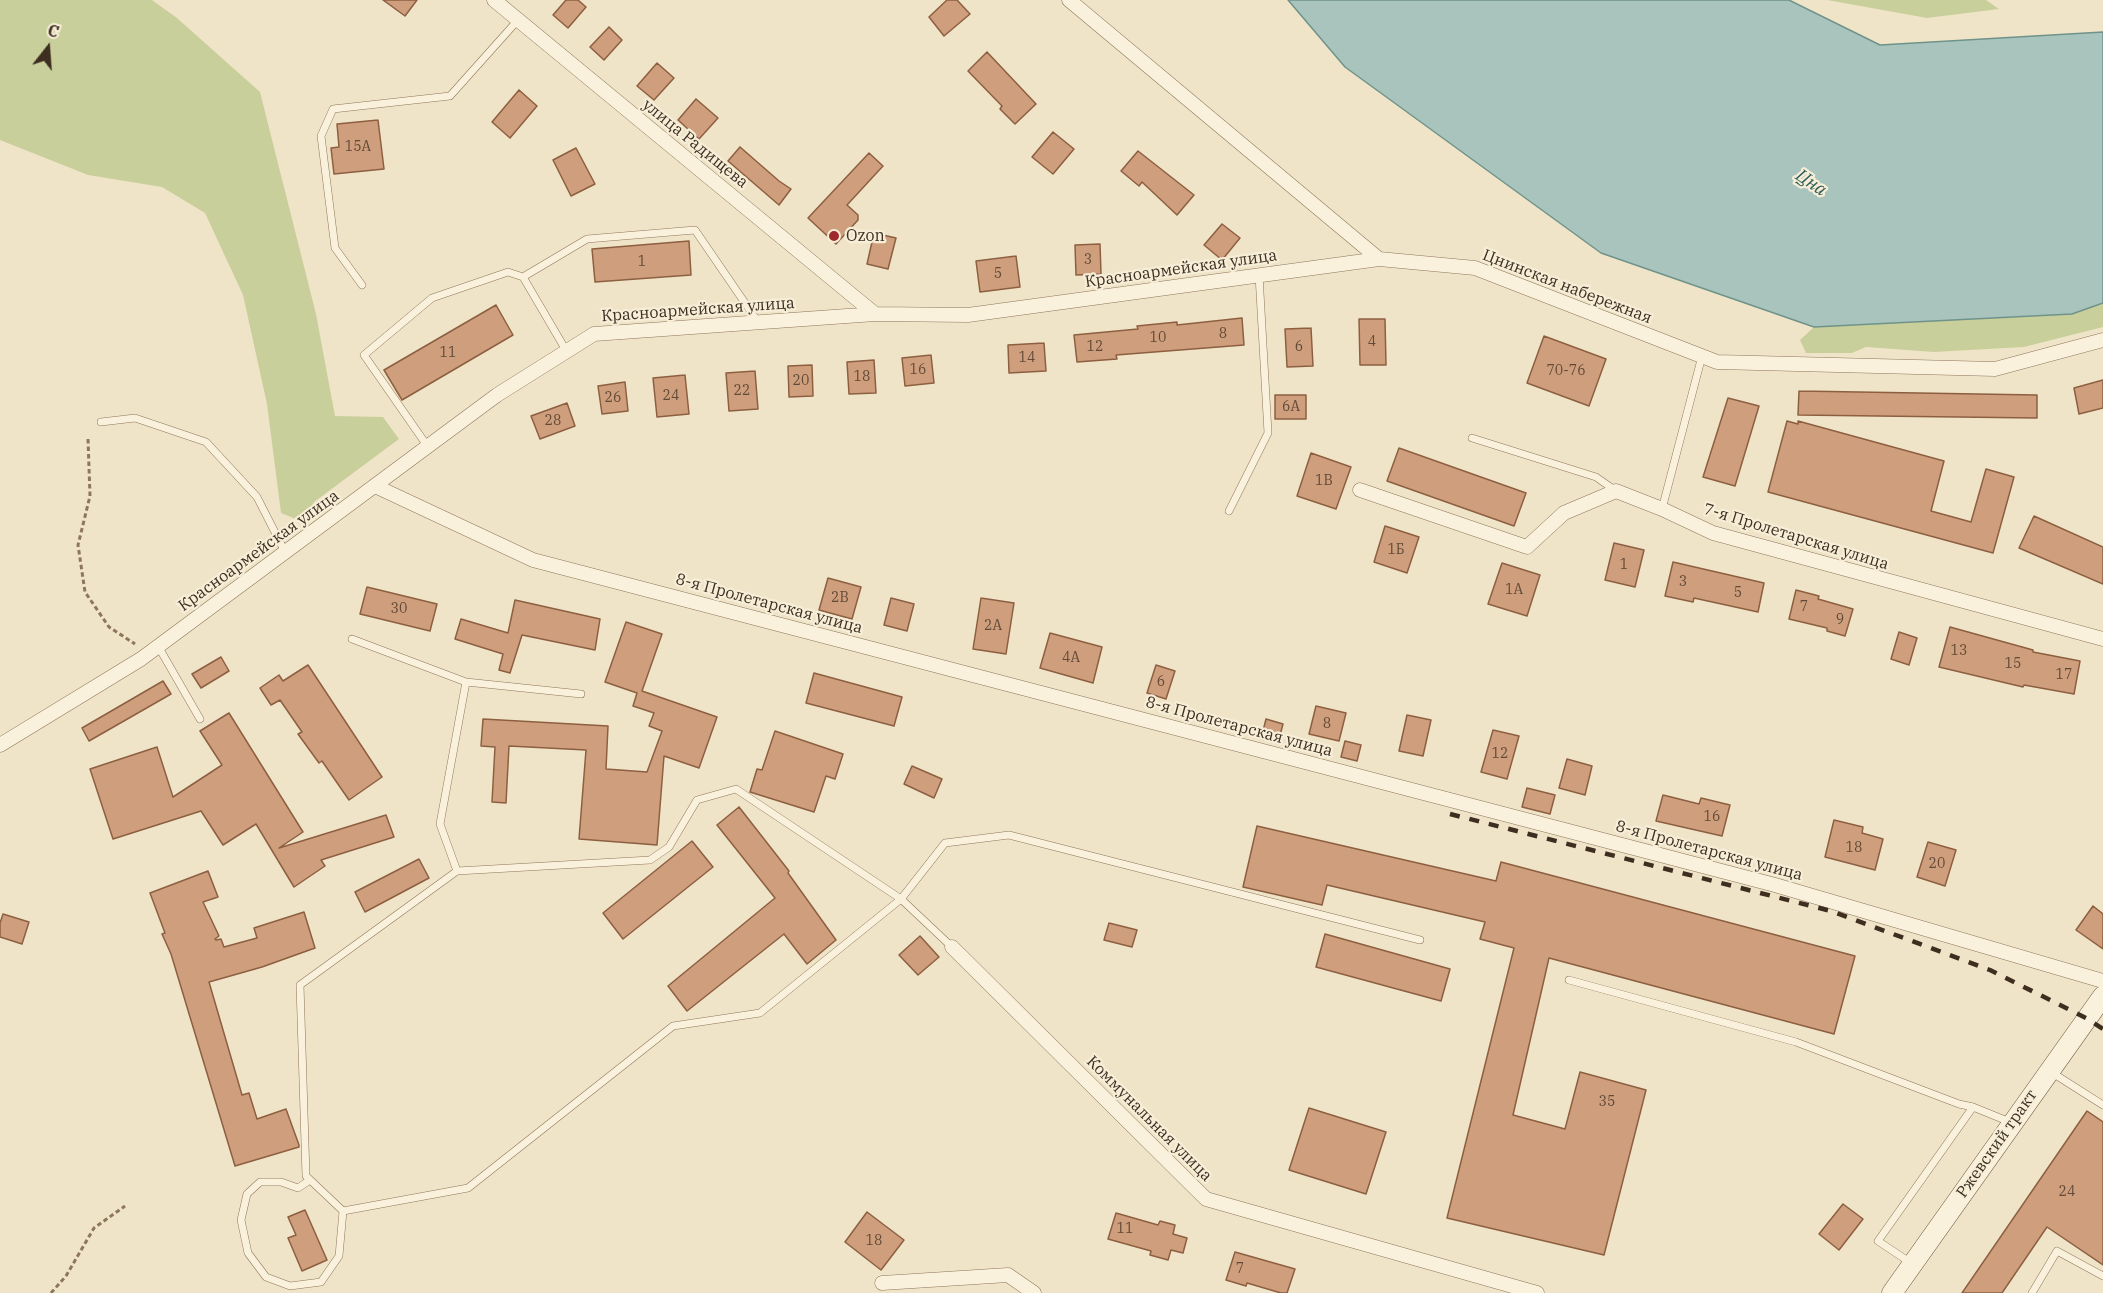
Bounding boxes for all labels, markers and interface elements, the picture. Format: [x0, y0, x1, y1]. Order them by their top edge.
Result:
north arrow [18, 18, 78, 78]
text: С [45, 20, 61, 42]
street label: улица Радищева [638, 96, 752, 192]
house number: 15А [345, 139, 371, 155]
water label: Цна [1791, 165, 1831, 201]
place label: Ozon [846, 226, 885, 246]
marker: Ozon [827, 229, 841, 243]
street label: Красноармейская улица [1084, 246, 1278, 292]
street label: Цнинская набережная [1480, 246, 1654, 328]
house number: 3 [1084, 252, 1092, 268]
house number: 1 [638, 254, 646, 270]
house number: 5 [994, 266, 1002, 282]
street label: Красноармейская улица [601, 294, 795, 326]
house number: 8 [1219, 326, 1227, 342]
house number: 10 [1150, 330, 1166, 346]
house number: 4 [1368, 334, 1376, 350]
house number: 12 [1087, 339, 1103, 355]
house number: 6 [1295, 339, 1303, 355]
house number: 11 [440, 345, 456, 361]
house number: 14 [1019, 350, 1035, 366]
house number: 16 [910, 362, 926, 378]
house number: 70-76 [1546, 363, 1586, 379]
house number: 18 [854, 369, 870, 385]
house number: 20 [793, 373, 809, 389]
house number: 22 [734, 383, 750, 399]
house number: 24 [663, 388, 679, 404]
house number: 26 [605, 390, 621, 406]
house number: 6А [1282, 399, 1300, 415]
house number: 28 [545, 413, 561, 429]
house number: 1В [1315, 473, 1333, 489]
street label: Красноармейская улица [175, 486, 343, 616]
street label: 7-я Пролетарская улица [1701, 500, 1891, 574]
house number: 1Б [1387, 542, 1405, 558]
house number: 1 [1620, 557, 1628, 573]
street label: 8-я Пролетарская улица [674, 570, 864, 638]
house number: 3 [1679, 574, 1687, 590]
house number: 1А [1505, 582, 1523, 598]
house number: 5 [1734, 585, 1742, 601]
house number: 2В [831, 590, 849, 606]
house number: 7 [1800, 599, 1808, 615]
house number: 30 [391, 601, 407, 617]
house number: 9 [1836, 612, 1844, 628]
house number: 2А [984, 618, 1002, 634]
house number: 13 [1951, 643, 1967, 659]
house number: 4А [1062, 650, 1080, 666]
house number: 15 [2005, 656, 2021, 672]
house number: 17 [2056, 667, 2072, 683]
house number: 6 [1157, 674, 1165, 690]
street label: 8-я Пролетарская улица [1144, 693, 1334, 761]
house number: 8 [1323, 716, 1331, 732]
house number: 12 [1492, 746, 1508, 762]
house number: 16 [1704, 809, 1720, 825]
street label: 8-я Пролетарская улица [1614, 817, 1804, 885]
house number: 18 [1846, 840, 1862, 856]
house number: 20 [1929, 856, 1945, 872]
street label: Коммунальная улица [1082, 1052, 1216, 1186]
street label: Ржевский тракт [1953, 1086, 2041, 1202]
house number: 35 [1599, 1094, 1615, 1110]
house number: 24 [2059, 1184, 2075, 1200]
house number: 11 [1117, 1221, 1133, 1237]
house number: 18 [866, 1233, 882, 1249]
house number: 7 [1236, 1261, 1244, 1277]

